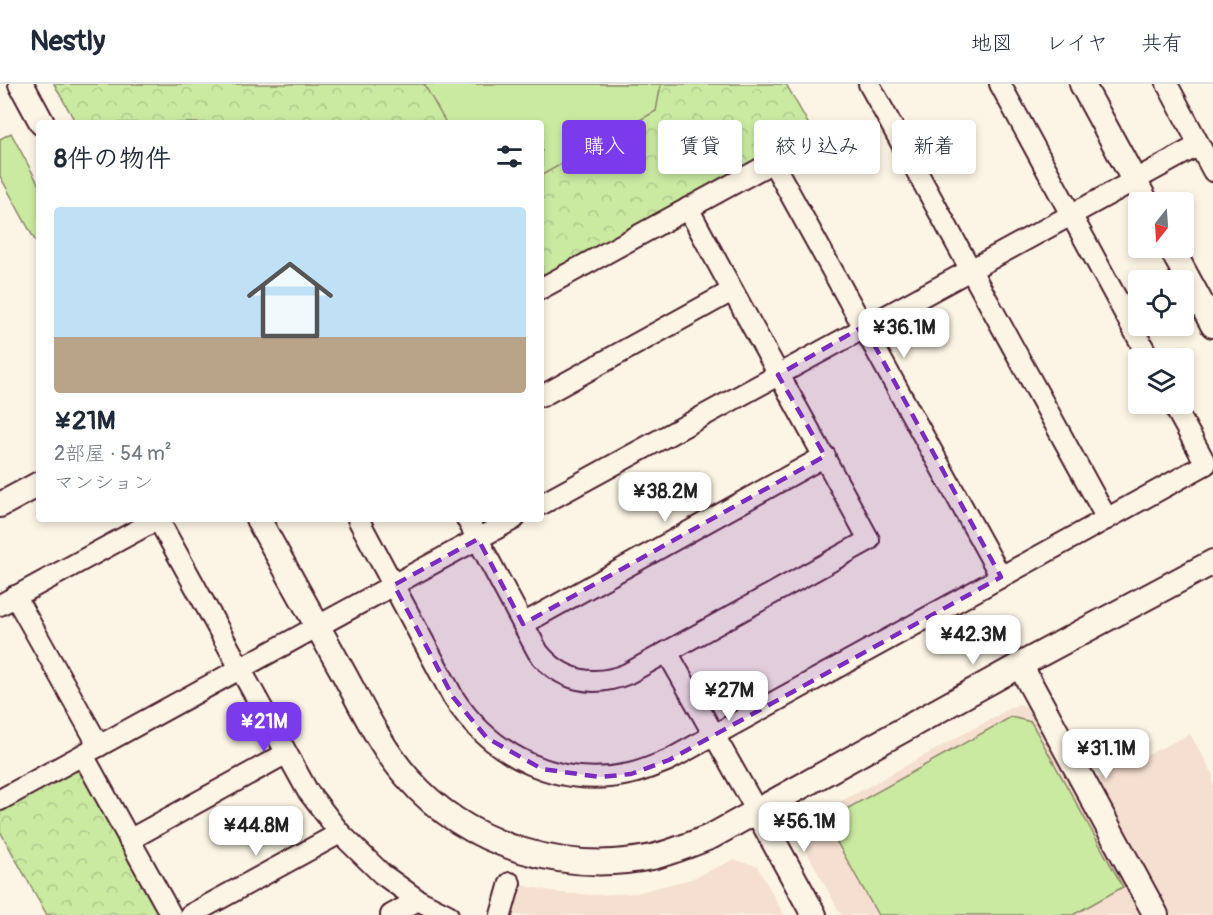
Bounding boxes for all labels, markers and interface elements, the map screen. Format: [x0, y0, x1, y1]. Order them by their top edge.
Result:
text: Nestly [30, 24, 105, 59]
text: 地図 [971, 30, 1013, 57]
text: レイヤ [1046, 30, 1108, 57]
text: 共有 [1141, 30, 1183, 57]
chip: 購入 [562, 120, 646, 174]
chip: 賃貸 [658, 120, 742, 174]
chip: 絞り込み [754, 120, 880, 174]
chip: 新着 [892, 120, 976, 174]
icon: filters [493, 140, 526, 173]
text: 8件の物件 [54, 143, 171, 175]
north arrow [1128, 192, 1194, 258]
map controls [1128, 192, 1194, 414]
icon: home [236, 246, 344, 354]
button: locate [1128, 270, 1194, 336]
pin: ¥36.1M [855, 308, 953, 359]
text: ¥36.1M [872, 315, 936, 340]
button: layers [1128, 348, 1194, 414]
text: ¥21M [54, 405, 115, 437]
text: 2部屋 · 54 m² [54, 441, 172, 466]
text: マンション [54, 470, 153, 495]
pin: ¥38.2M [616, 472, 714, 523]
text: ¥38.2M [632, 479, 698, 504]
pin: ¥42.3M [924, 615, 1022, 666]
text: ¥42.3M [940, 622, 1006, 647]
pin: ¥27M [693, 671, 765, 722]
text: ¥27M [704, 678, 754, 703]
pin: ¥21M [228, 702, 300, 753]
text: ¥21M [240, 709, 288, 734]
pin: ¥31.1M [1057, 729, 1155, 780]
text: ¥31.1M [1076, 736, 1136, 761]
pin: ¥56.1M [755, 802, 853, 853]
pin: ¥44.8M [207, 806, 305, 857]
text: ¥56.1M [773, 809, 835, 834]
text: ¥44.8M [223, 813, 289, 838]

